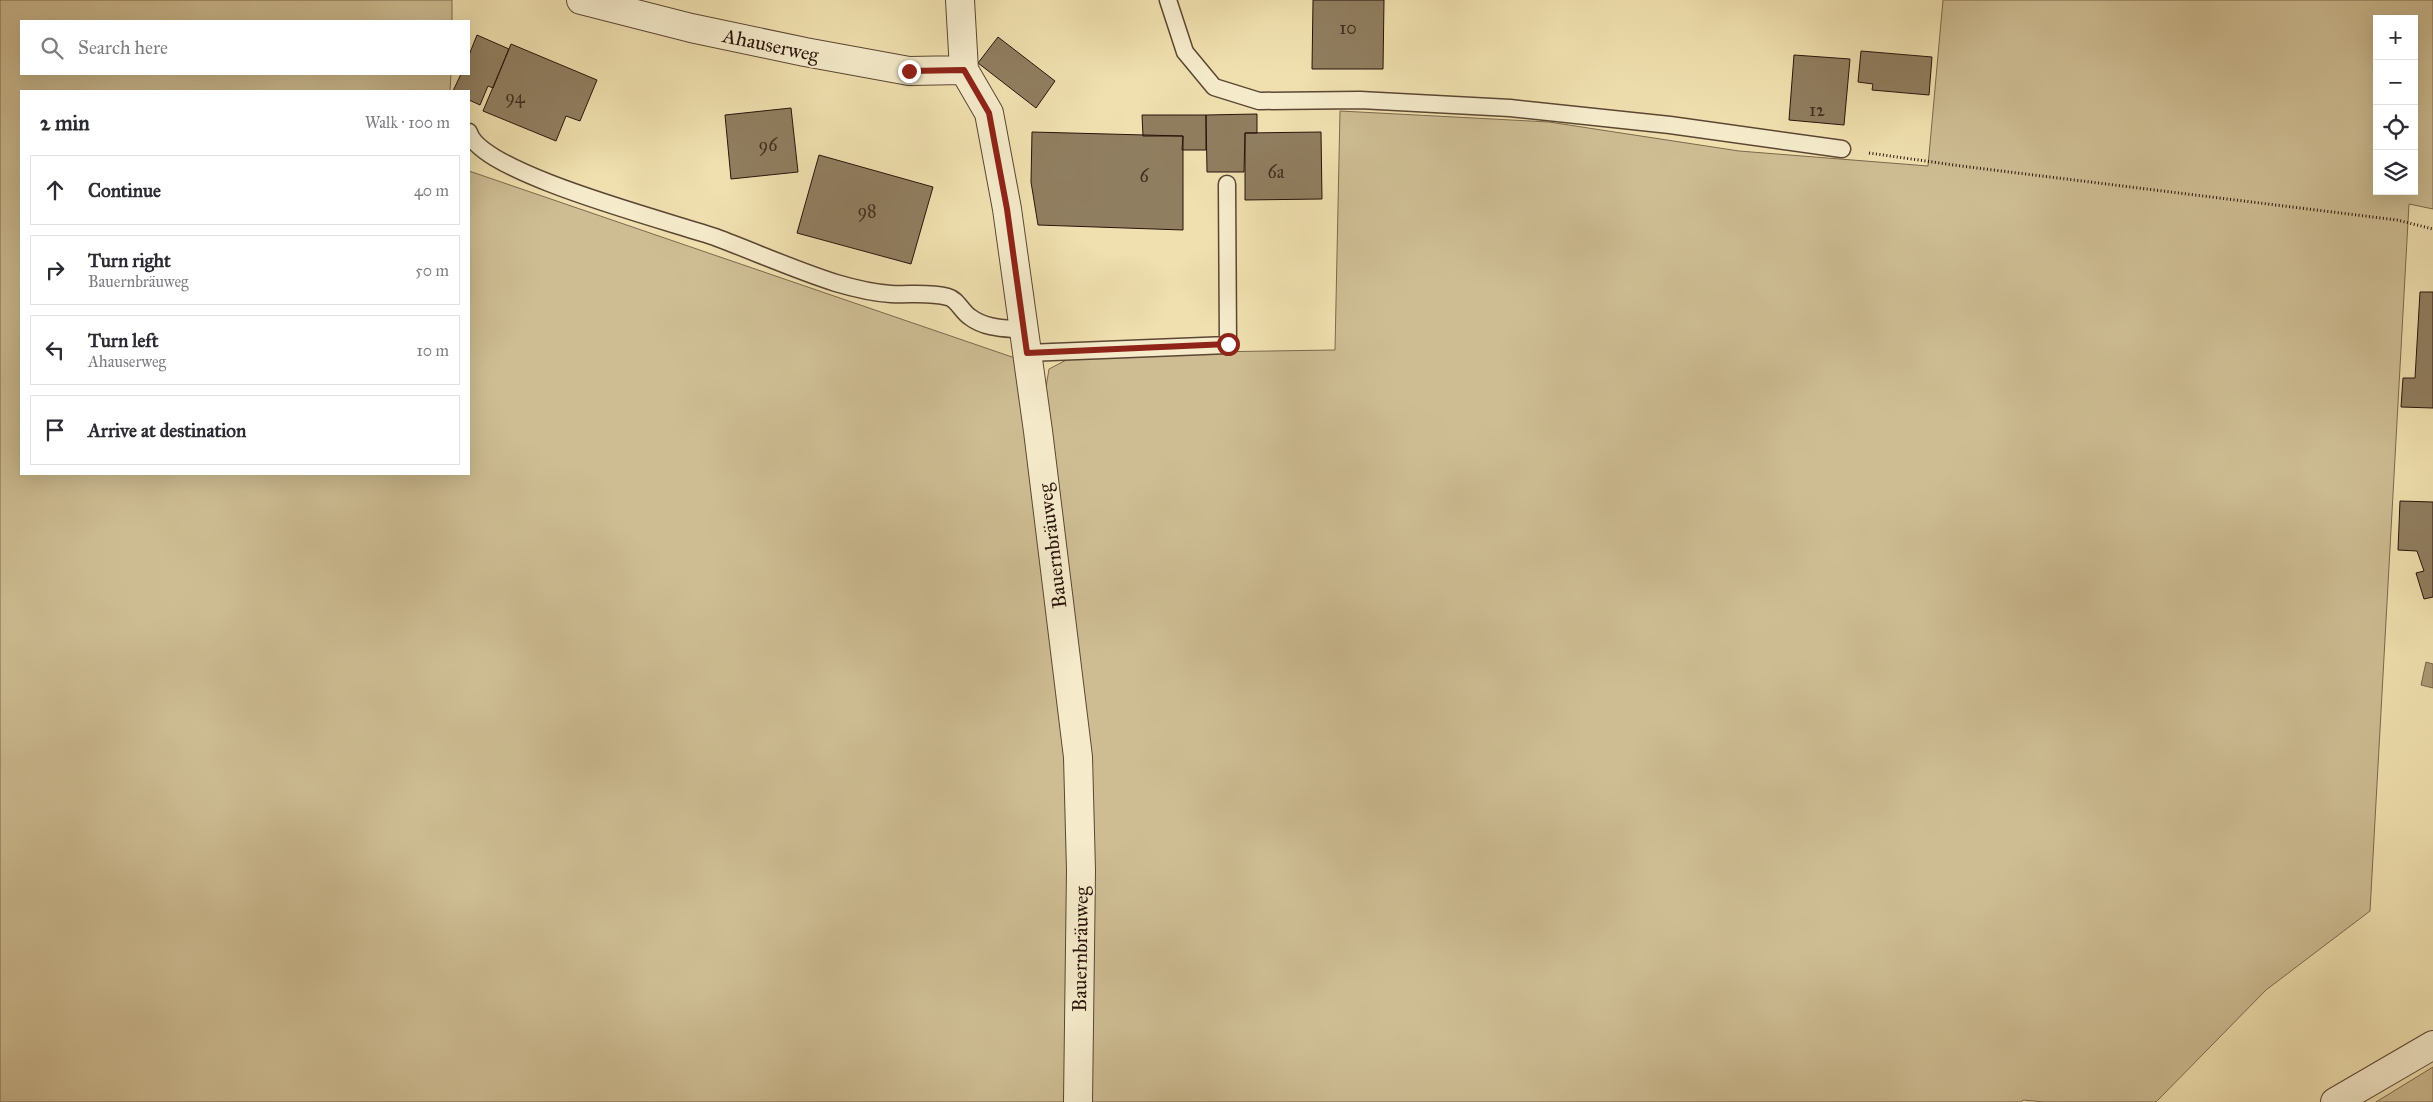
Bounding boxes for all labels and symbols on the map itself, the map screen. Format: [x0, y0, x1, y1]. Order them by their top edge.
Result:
house number: 10 [1339, 17, 1357, 39]
street label: Ahauserweg [720, 23, 822, 68]
route end [898, 60, 921, 83]
house number: 94 [505, 86, 526, 108]
house number: 12 [1809, 99, 1825, 121]
house number: 96 [759, 134, 778, 156]
house number: 6a [1268, 161, 1285, 183]
house number: 6 [1139, 165, 1149, 187]
house number: 98 [857, 200, 877, 222]
route start [1217, 333, 1240, 356]
street label: Bauernbräuweg [1032, 481, 1073, 610]
street label: Bauernbräuweg [1067, 885, 1094, 1012]

